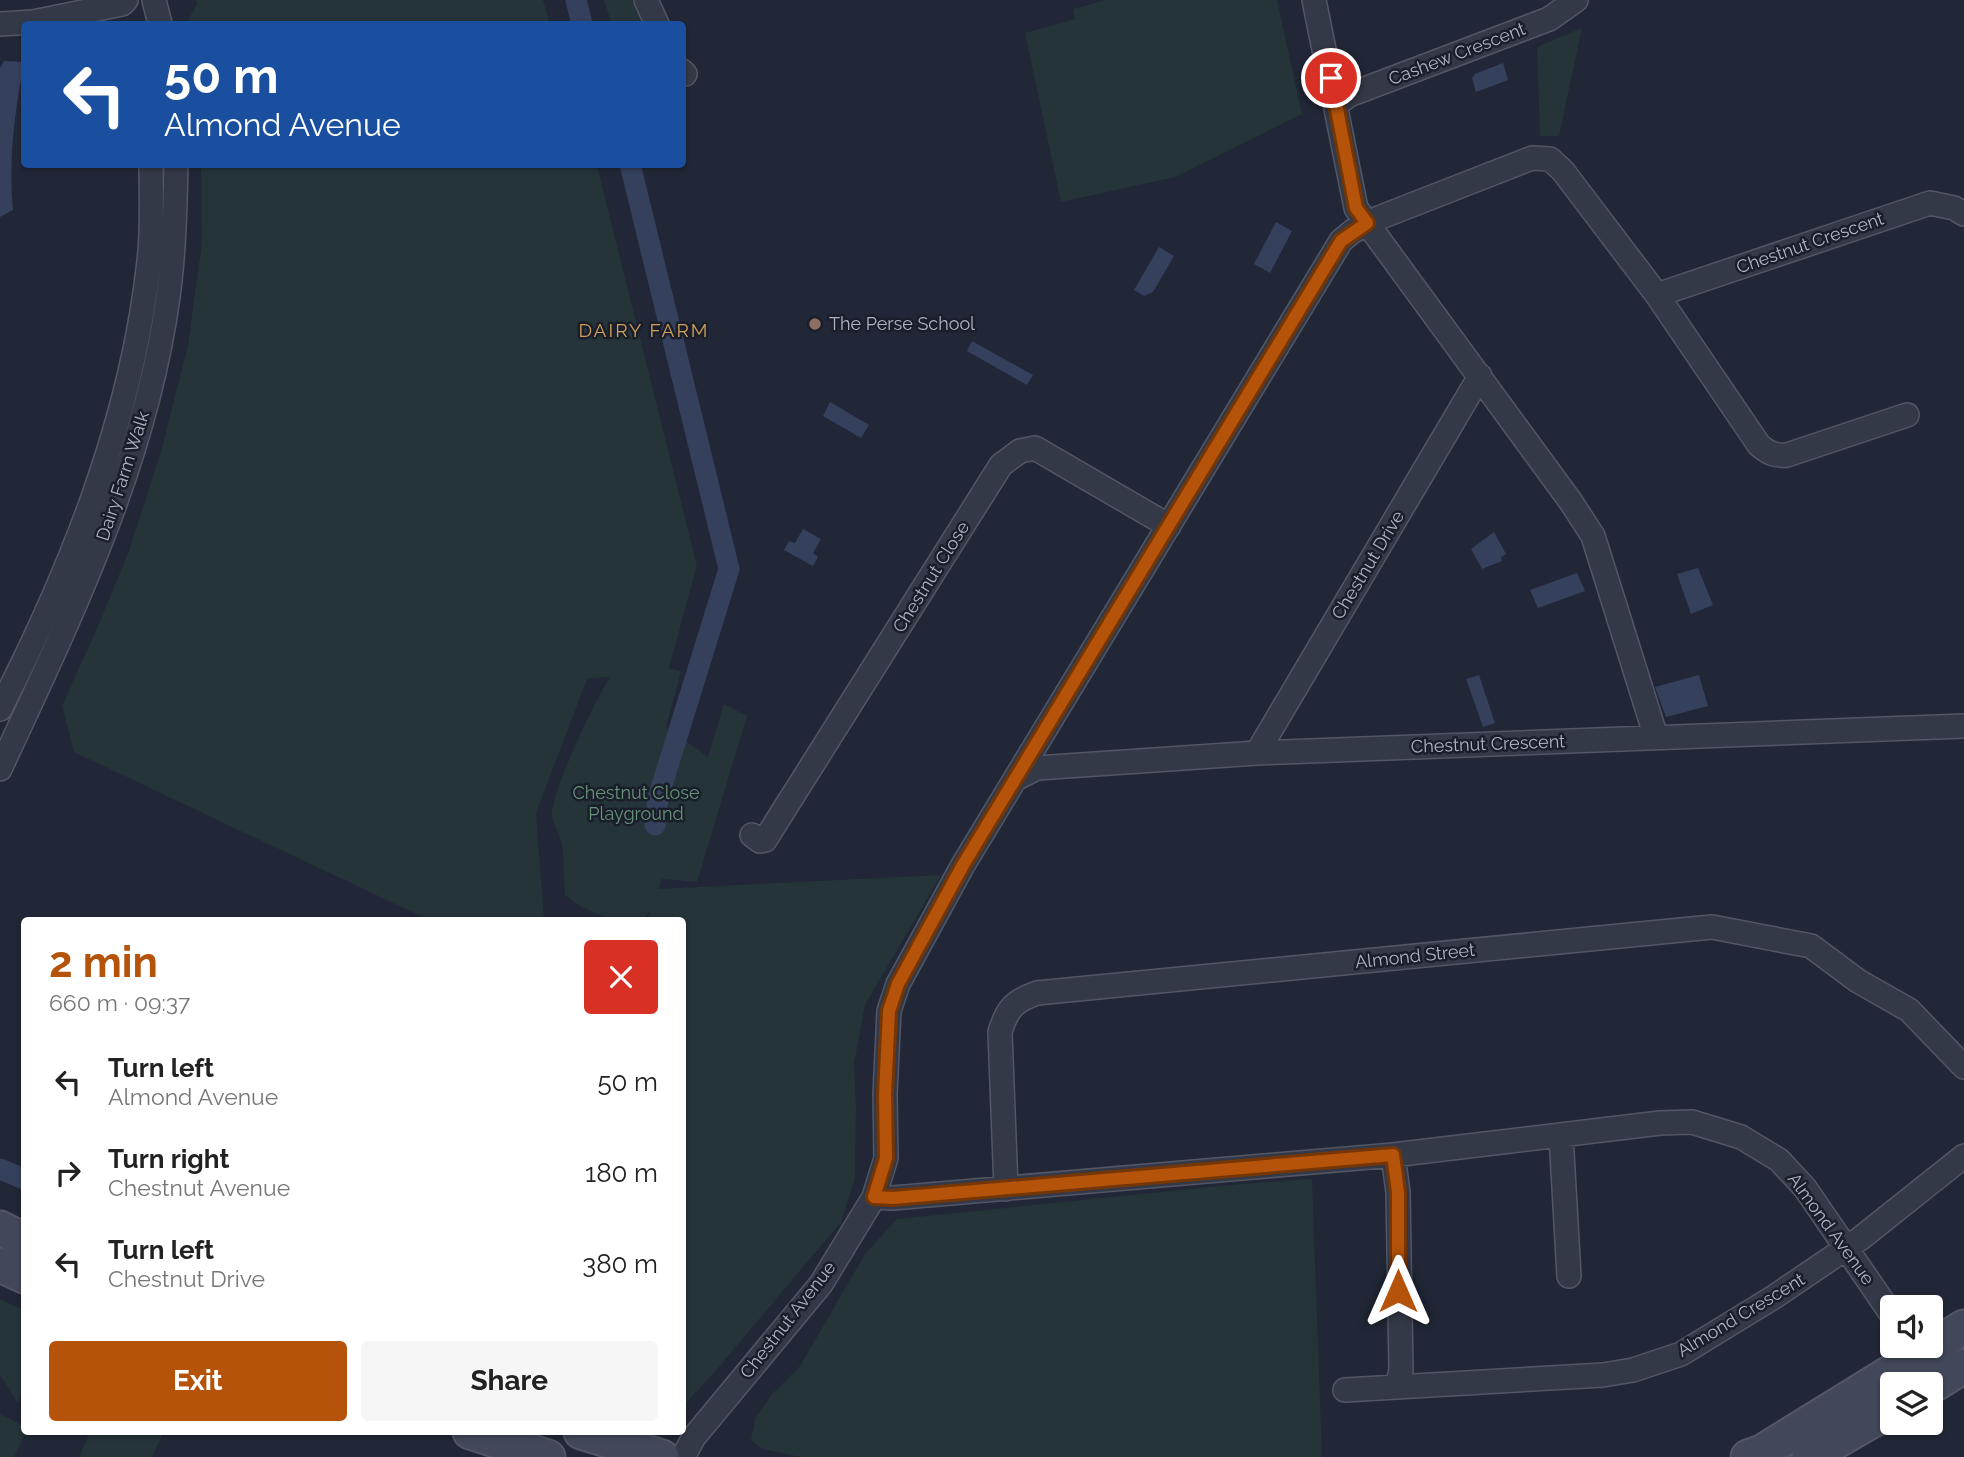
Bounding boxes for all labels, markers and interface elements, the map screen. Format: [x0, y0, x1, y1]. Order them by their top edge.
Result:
street label: Cashew Crescent [1385, 18, 1528, 89]
text: 50 m [164, 47, 279, 104]
pin [1301, 48, 1361, 108]
icon: left [49, 49, 140, 140]
icon: arrive [1312, 59, 1350, 97]
text: Almond Avenue [164, 106, 401, 143]
street label: Chestnut Crescent [1733, 207, 1886, 278]
place label: The Perse School [829, 313, 975, 334]
marker: The Perse School [807, 316, 823, 332]
district label: DAIRY FARM [579, 319, 710, 341]
street label: Dairy Farm Walk [92, 408, 153, 543]
street label: Chestnut Drive [1327, 506, 1408, 623]
street label: Chestnut Close [888, 517, 973, 636]
street label: Chestnut Crescent [1410, 730, 1565, 757]
park label: Chestnut Close Playground [572, 782, 700, 824]
text: 2 min [49, 938, 158, 987]
street label: Almond Street [1354, 939, 1476, 972]
button: close [584, 940, 658, 1014]
text: 660 m · 09:37 [49, 989, 190, 1016]
text: Turn left [108, 1053, 214, 1083]
icon: left [49, 1063, 87, 1101]
text: 50 m [597, 1067, 658, 1097]
text: Almond Avenue [108, 1083, 278, 1110]
text: Turn right [108, 1144, 229, 1174]
icon: right [49, 1154, 87, 1192]
text: 180 m [585, 1158, 658, 1188]
street label: Almond Avenue [1784, 1169, 1879, 1289]
text: Chestnut Avenue [108, 1174, 290, 1201]
text: Turn left [108, 1235, 214, 1265]
icon: left [49, 1245, 87, 1283]
text: 380 m [582, 1249, 658, 1279]
position arrow [1361, 1254, 1435, 1328]
street label: Chestnut Avenue [735, 1257, 840, 1382]
text: Chestnut Drive [108, 1265, 265, 1292]
street label: Almond Crescent [1673, 1268, 1808, 1361]
map controls [1880, 1295, 1943, 1435]
button: sound [1880, 1295, 1943, 1358]
button: Exit [49, 1341, 347, 1421]
button: Share [361, 1341, 658, 1421]
button: layers [1880, 1372, 1943, 1435]

